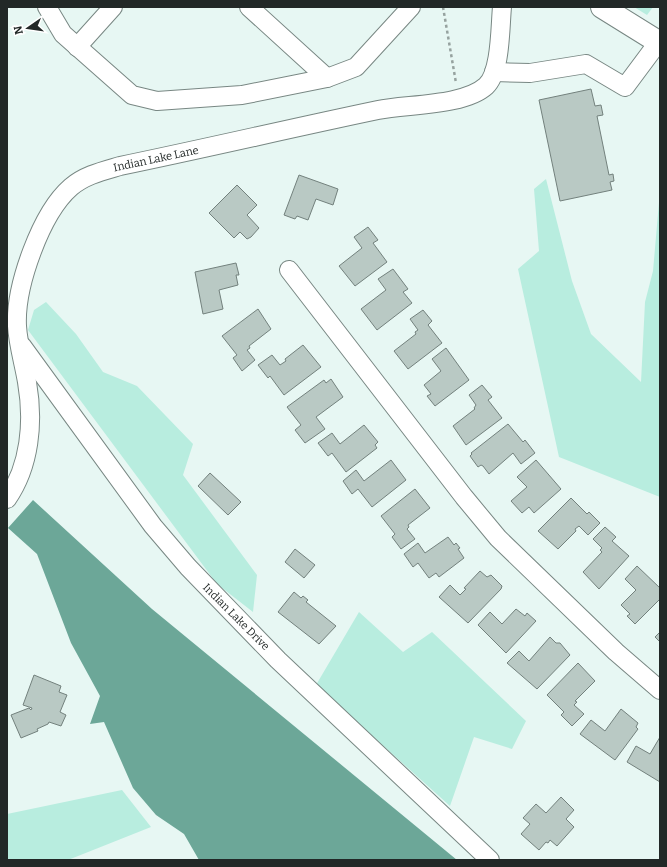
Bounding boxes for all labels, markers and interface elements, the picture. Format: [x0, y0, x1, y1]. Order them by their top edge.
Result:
north arrow [8, 8, 48, 48]
text: N [11, 24, 26, 36]
street label: Indian Lake Lane [112, 144, 200, 174]
street label: Indian Lake Drive [200, 581, 272, 653]

